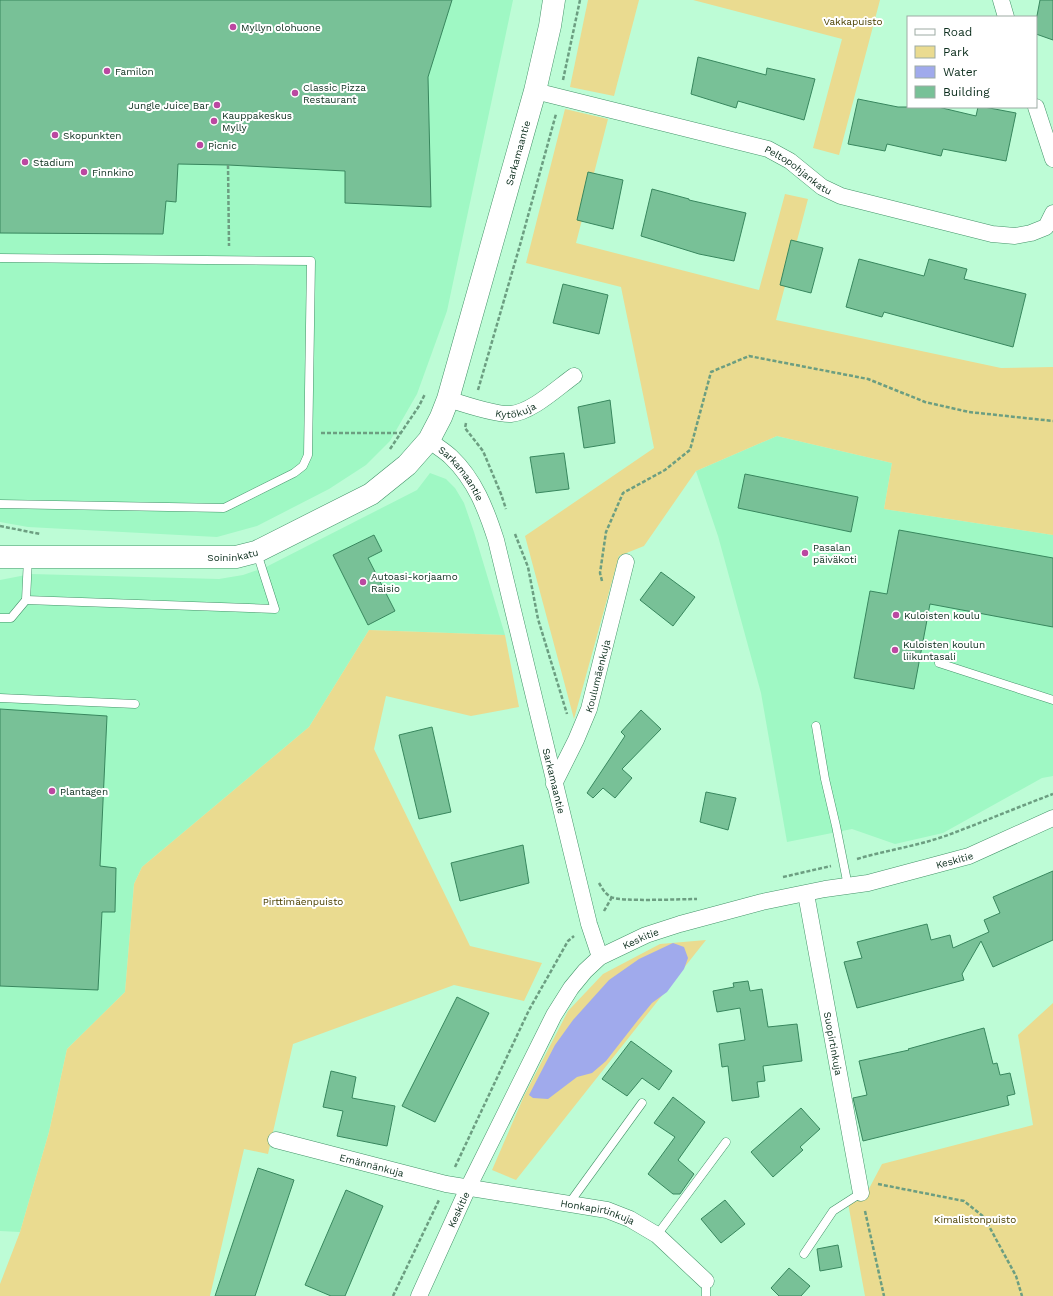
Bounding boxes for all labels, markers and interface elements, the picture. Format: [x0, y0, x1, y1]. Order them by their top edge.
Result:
park label: Vakkapuisto [824, 16, 883, 27]
legend [907, 16, 1037, 108]
marker: Myllyn olohuone [228, 22, 238, 32]
place label: Myllyn olohuone [241, 22, 321, 33]
text: Road [943, 25, 972, 39]
text: Park [943, 45, 969, 59]
text: Water [943, 65, 978, 79]
marker: Familon [102, 66, 112, 76]
place label: Familon [115, 66, 154, 77]
place label: Classic Pizza Restaurant [303, 82, 366, 105]
text: Building [943, 85, 990, 99]
marker: Classic Pizza Restaurant [290, 88, 300, 98]
place label: Jungle Juice Bar [128, 100, 209, 111]
marker: Jungle Juice Bar [212, 100, 222, 110]
place label: Kauppakeskus Mylly [222, 110, 292, 133]
marker: Kauppakeskus Mylly [209, 116, 219, 126]
street label: Sarkamaantie [504, 119, 532, 187]
marker: Skopunkten [50, 130, 60, 140]
place label: Skopunkten [63, 130, 121, 141]
marker: Picnic [195, 140, 205, 150]
place label: Picnic [208, 140, 237, 151]
street label: Peltopohjankatu [763, 143, 833, 197]
marker: Stadium [20, 157, 30, 167]
place label: Stadium [33, 157, 74, 168]
marker: Finnkino [79, 167, 89, 177]
place label: Finnkino [92, 167, 134, 178]
street label: Kytökuja [494, 400, 538, 420]
street label: Sarkamaantie [436, 444, 486, 503]
place label: Pasalan päiväkoti [813, 542, 857, 565]
street label: Soininkatu [207, 547, 260, 563]
marker: Pasalan päiväkoti [800, 548, 810, 558]
place label: Autoasi-korjaamo Raisio [371, 571, 458, 594]
marker: Autoasi-korjaamo Raisio [358, 577, 368, 587]
marker: Kuloisten koulu [891, 610, 901, 620]
place label: Kuloisten koulu [904, 610, 980, 621]
street label: Koulumäenkuja [583, 638, 612, 714]
place label: Kuloisten koulun liikuntasali [903, 639, 985, 662]
marker: Kuloisten koulun liikuntasali [890, 645, 900, 655]
street label: Sarkamaantie [541, 747, 567, 815]
marker: Plantagen [47, 786, 57, 796]
place label: Plantagen [60, 786, 108, 797]
street label: Keskitie [935, 850, 975, 871]
park label: Pirttimäenpuisto [263, 896, 343, 907]
street label: Keskitie [621, 926, 660, 951]
street label: Suopirtinkuja [822, 1011, 844, 1077]
street label: Emännänkuja [338, 1152, 405, 1179]
street label: Keskitie [446, 1190, 472, 1229]
street label: Honkapirtinkuja [560, 1198, 637, 1227]
park label: Kimalistonpuisto [934, 1214, 1016, 1225]

